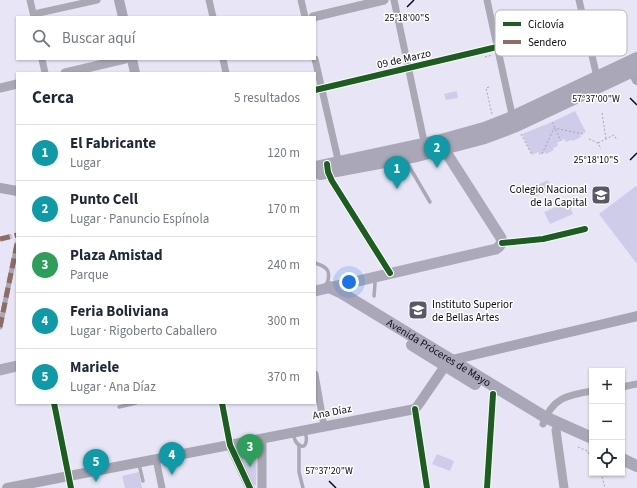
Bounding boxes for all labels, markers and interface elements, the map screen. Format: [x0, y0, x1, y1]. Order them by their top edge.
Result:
legend [495, 10, 627, 56]
text: 25°18'00"S [384, 11, 430, 25]
search box [16, 16, 316, 60]
text: Ciclovía [528, 17, 564, 32]
icon: search [30, 27, 52, 49]
text: Buscar aquí [62, 28, 135, 49]
text: Sendero [528, 35, 567, 50]
street label: 09 de Marzo [376, 46, 432, 72]
text: Cerca [32, 86, 74, 110]
text: 5 resultados [234, 89, 300, 107]
text: 57°37'00"W [572, 92, 620, 106]
text: El Fabricante [70, 133, 156, 154]
pin: 2 [424, 135, 450, 168]
text: 1 [42, 144, 48, 162]
text: 120 m [267, 144, 300, 162]
text: 25°18'10"S [573, 153, 619, 167]
text: Lugar [70, 154, 101, 172]
pin: 1 [384, 156, 410, 189]
place label: Colegio Nacional de la Capital [509, 182, 587, 210]
school or university icon: Colegio Nacional de la Capital [590, 184, 612, 206]
text: Punto Cell [70, 189, 138, 210]
text: 2 [42, 200, 48, 218]
text: 170 m [267, 200, 300, 218]
text: Lugar · Panuncio Espínola [70, 210, 209, 228]
text: Plaza Amistad [70, 245, 163, 266]
text: 3 [42, 256, 48, 274]
text: 240 m [267, 256, 300, 274]
text: Parque [70, 266, 108, 284]
your location [339, 272, 359, 292]
place label: Instituto Superior de Bellas Artes [432, 297, 513, 325]
school or university icon: Instituto Superior de Bellas Artes [407, 299, 429, 321]
text: Feria Boliviana [70, 301, 169, 322]
text: 4 [42, 312, 48, 330]
text: 300 m [267, 312, 300, 330]
street label: Avenida Próceres de Mayo [384, 315, 494, 390]
text: Lugar · Rigoberto Caballero [70, 322, 217, 340]
text: Mariele [70, 357, 119, 378]
text: 5 [42, 368, 48, 386]
text: 370 m [267, 368, 300, 386]
map controls [589, 368, 625, 476]
button: + [589, 368, 625, 404]
text: Lugar · Ana Díaz [70, 378, 156, 396]
street label: Ana Díaz [311, 401, 353, 423]
button: − [589, 404, 625, 440]
pin: 3 [237, 434, 263, 467]
button: locate [589, 440, 625, 476]
pin: 4 [159, 442, 185, 475]
pin: 5 [83, 449, 109, 482]
text: 57°37'20"W [305, 464, 353, 478]

